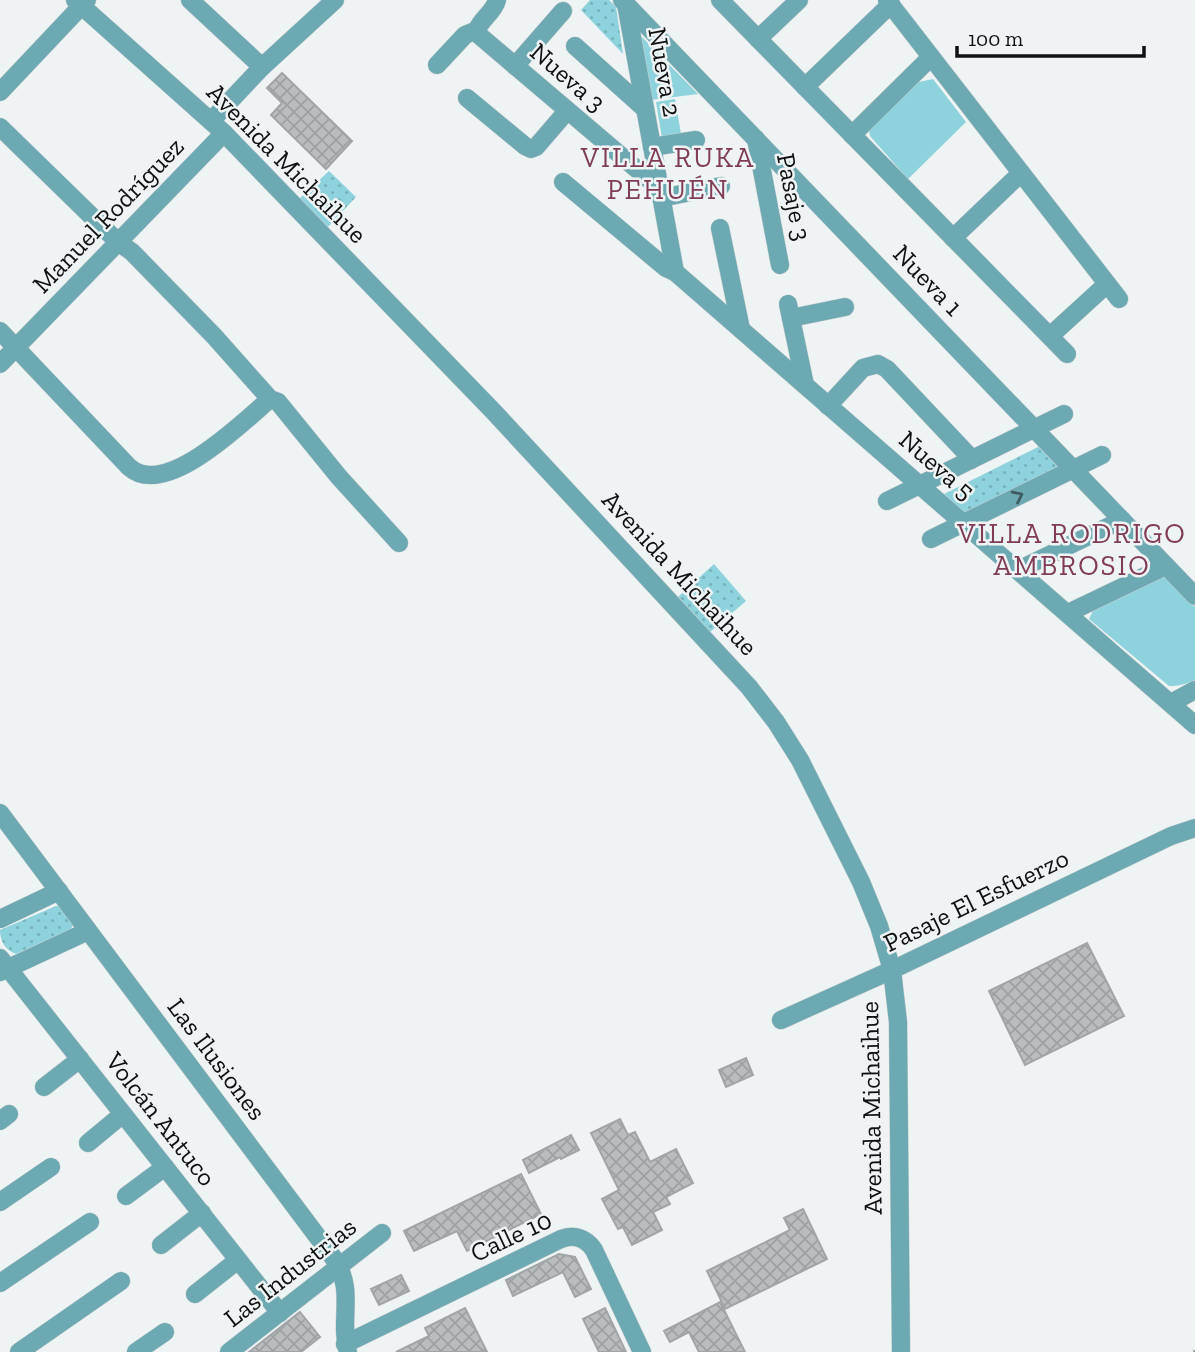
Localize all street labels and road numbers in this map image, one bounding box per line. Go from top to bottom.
street label: Nueva 2 [641,25,689,119]
street label: Nueva 3 [524,36,612,118]
street label: Avenida Michaihue [200,76,374,250]
street label: Manuel Rodríguez [25,130,191,300]
street label: Pasaje 3 [770,150,818,244]
street label: Nueva 1 [886,238,970,322]
street label: Nueva 5 [893,423,981,507]
street label: Avenida Michaihue [595,484,765,662]
street label: Pasaje El Esfuerzo [878,841,1074,959]
street label: Las Ilusiones [161,992,273,1126]
street label: Avenida Michaihue [853,1001,889,1215]
street label: Volcán Antuco [98,1045,223,1192]
street label: Calle 10 [465,1203,557,1269]
street label: Las Industrias [217,1210,363,1334]

